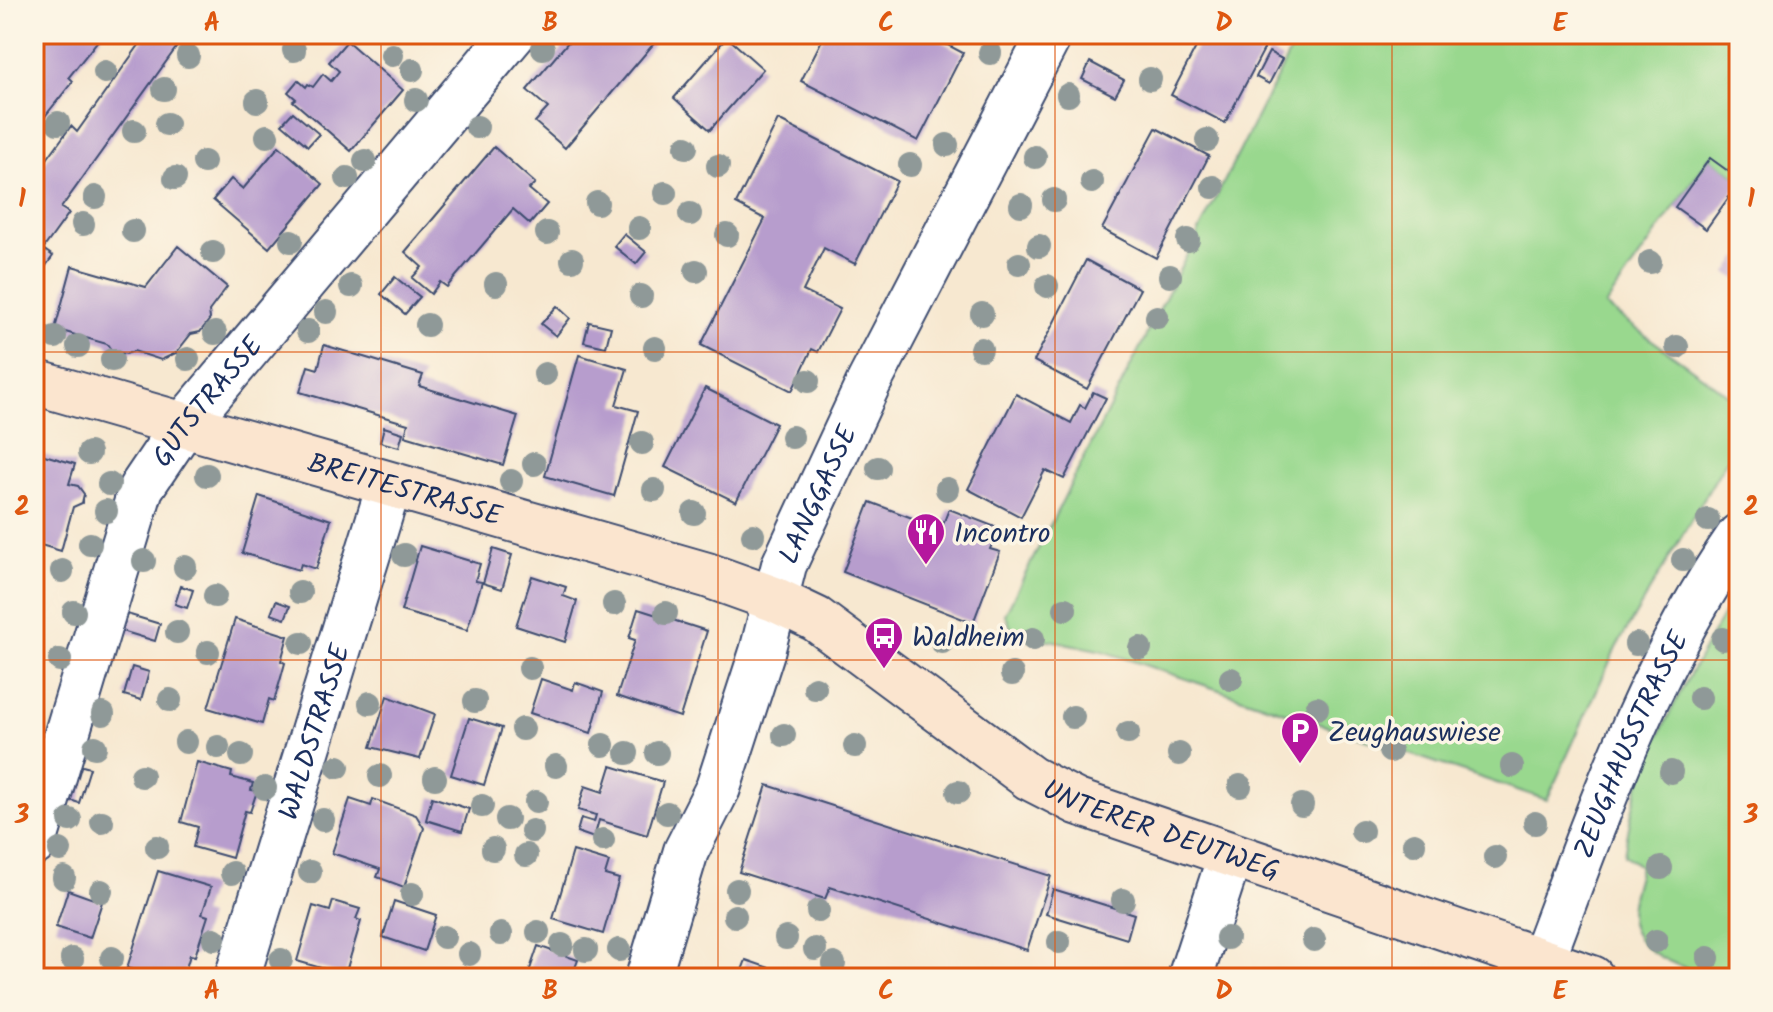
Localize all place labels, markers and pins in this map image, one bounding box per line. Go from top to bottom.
restaurant icon: Incontro [905,511,947,566]
place label: Incontro [954,512,1050,557]
bus stop icon: Waldheim [863,615,905,670]
place label: Waldheim [912,616,1024,661]
parking icon: Zeughauswiese [1279,710,1321,765]
place label: Zeughauswiese [1328,711,1501,756]

